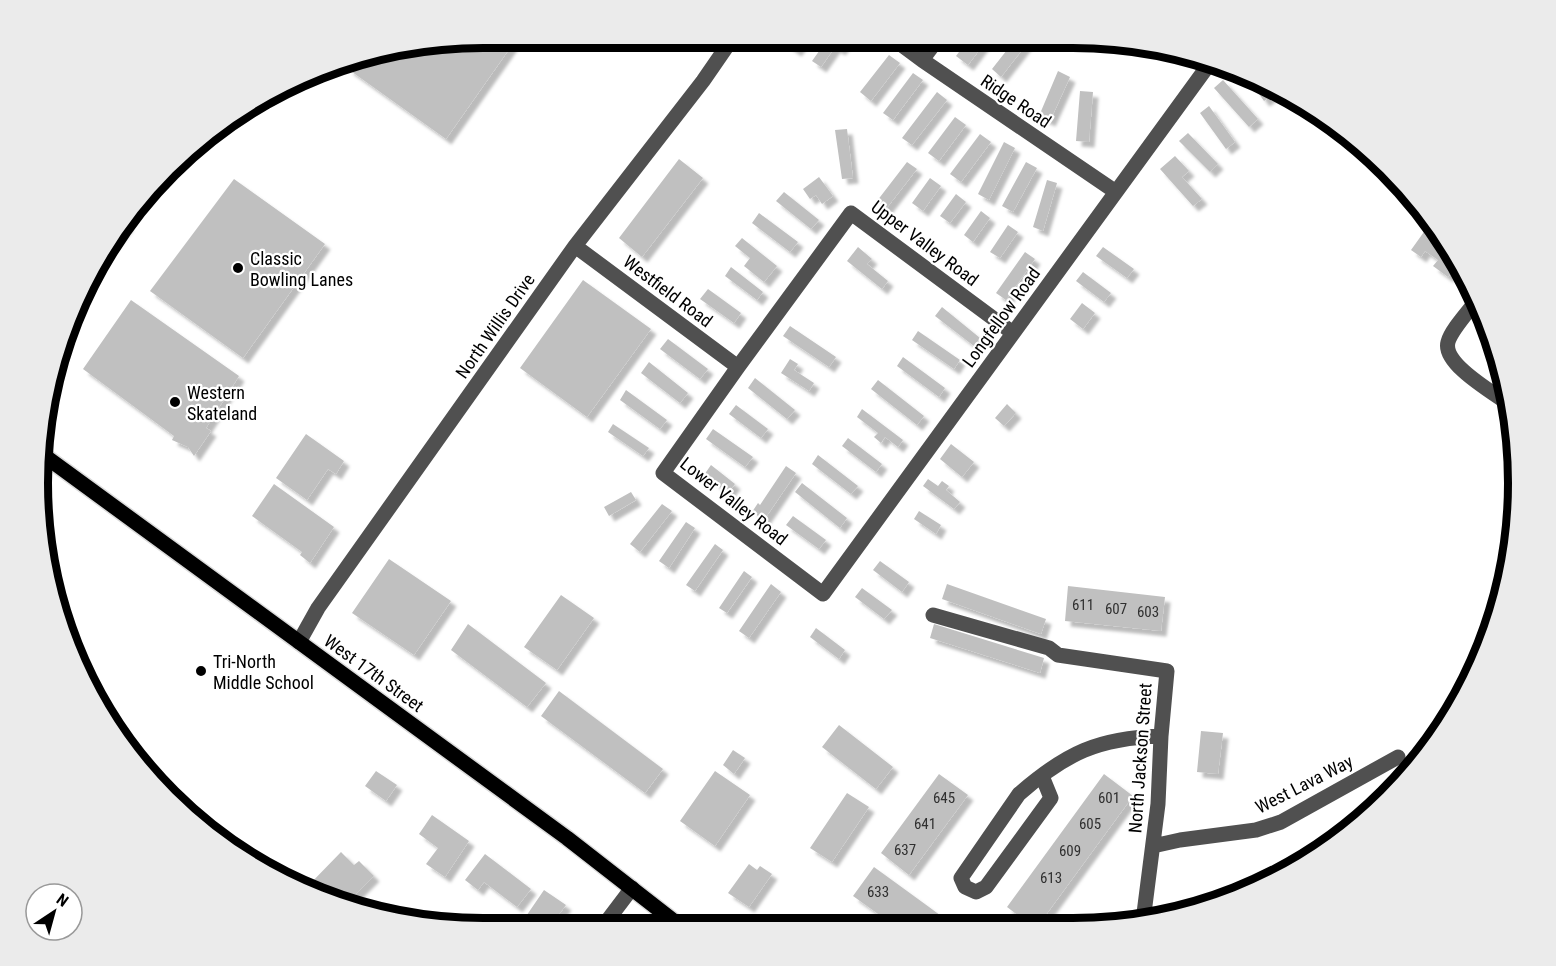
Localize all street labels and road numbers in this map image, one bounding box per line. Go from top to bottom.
street label: Ridge Road [977,70,1055,132]
street label: Upper Valley Road [867,196,983,290]
street label: Westfield Road [619,251,717,331]
street label: Longfellow Road [958,263,1044,371]
street label: North Willis Drive [451,270,539,382]
street label: Lower Valley Road [676,453,792,549]
street label: West 17th Street [320,630,428,716]
street label: North Jackson Street [1124,682,1156,834]
street label: West Lava Way [1252,750,1357,817]

